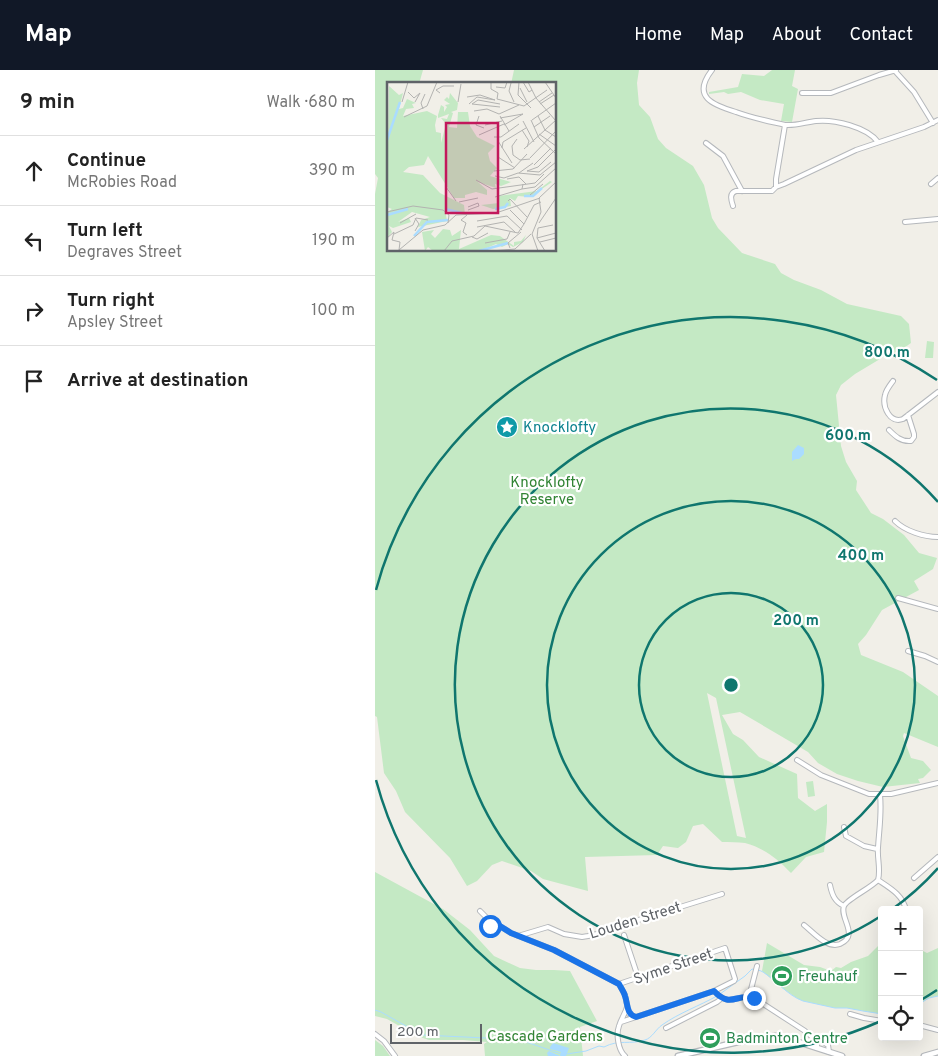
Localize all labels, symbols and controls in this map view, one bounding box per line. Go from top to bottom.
text: Map [25,20,72,50]
text: Home [634,24,682,47]
text: Map [710,24,744,47]
text: About [772,24,821,47]
text: Contact [849,24,913,47]
inset map [387,82,556,251]
text: 9 min [20,89,75,116]
text: Walk · 680 m [267,93,355,113]
text: Continue [67,149,146,173]
icon: ahead [20,157,48,185]
text: 390 m [309,161,355,181]
text: McRobies Road [67,173,177,193]
text: Turn left [67,219,143,243]
icon: left [20,227,48,255]
text: 190 m [312,231,355,251]
text: Degraves Street [67,243,182,263]
text: Turn right [67,289,155,313]
icon: right [20,297,48,325]
text: 100 m [311,301,355,321]
text: Apsley Street [67,313,163,333]
text: 800 m [864,344,910,363]
icon: arrive [20,367,48,395]
text: Arrive at destination [67,369,248,393]
place icon: Knocklofty [495,415,519,439]
place label: Knocklofty [523,419,596,438]
text: 600 m [825,427,871,446]
park label: Knocklofty Reserve [510,474,584,510]
text: 400 m [838,547,884,566]
text: 200 m [773,612,819,631]
centre of rings [722,676,740,694]
street label: Louden Street [587,898,684,944]
map controls [878,906,923,1041]
button: + [878,906,923,951]
route start [479,915,502,938]
street label: Syme Street [631,945,716,990]
button: − [878,951,923,996]
sports icon: Freuhauf [770,964,794,988]
place label: Freuhauf [798,968,857,987]
route end [743,987,766,1010]
button: locate [878,996,923,1041]
scale bar [390,1021,483,1044]
text: 200 m [397,1024,439,1041]
sports icon: Badminton Centre [698,1026,722,1050]
park label: Cascade Gardens [487,1028,603,1047]
place label: Badminton Centre [726,1030,848,1049]

